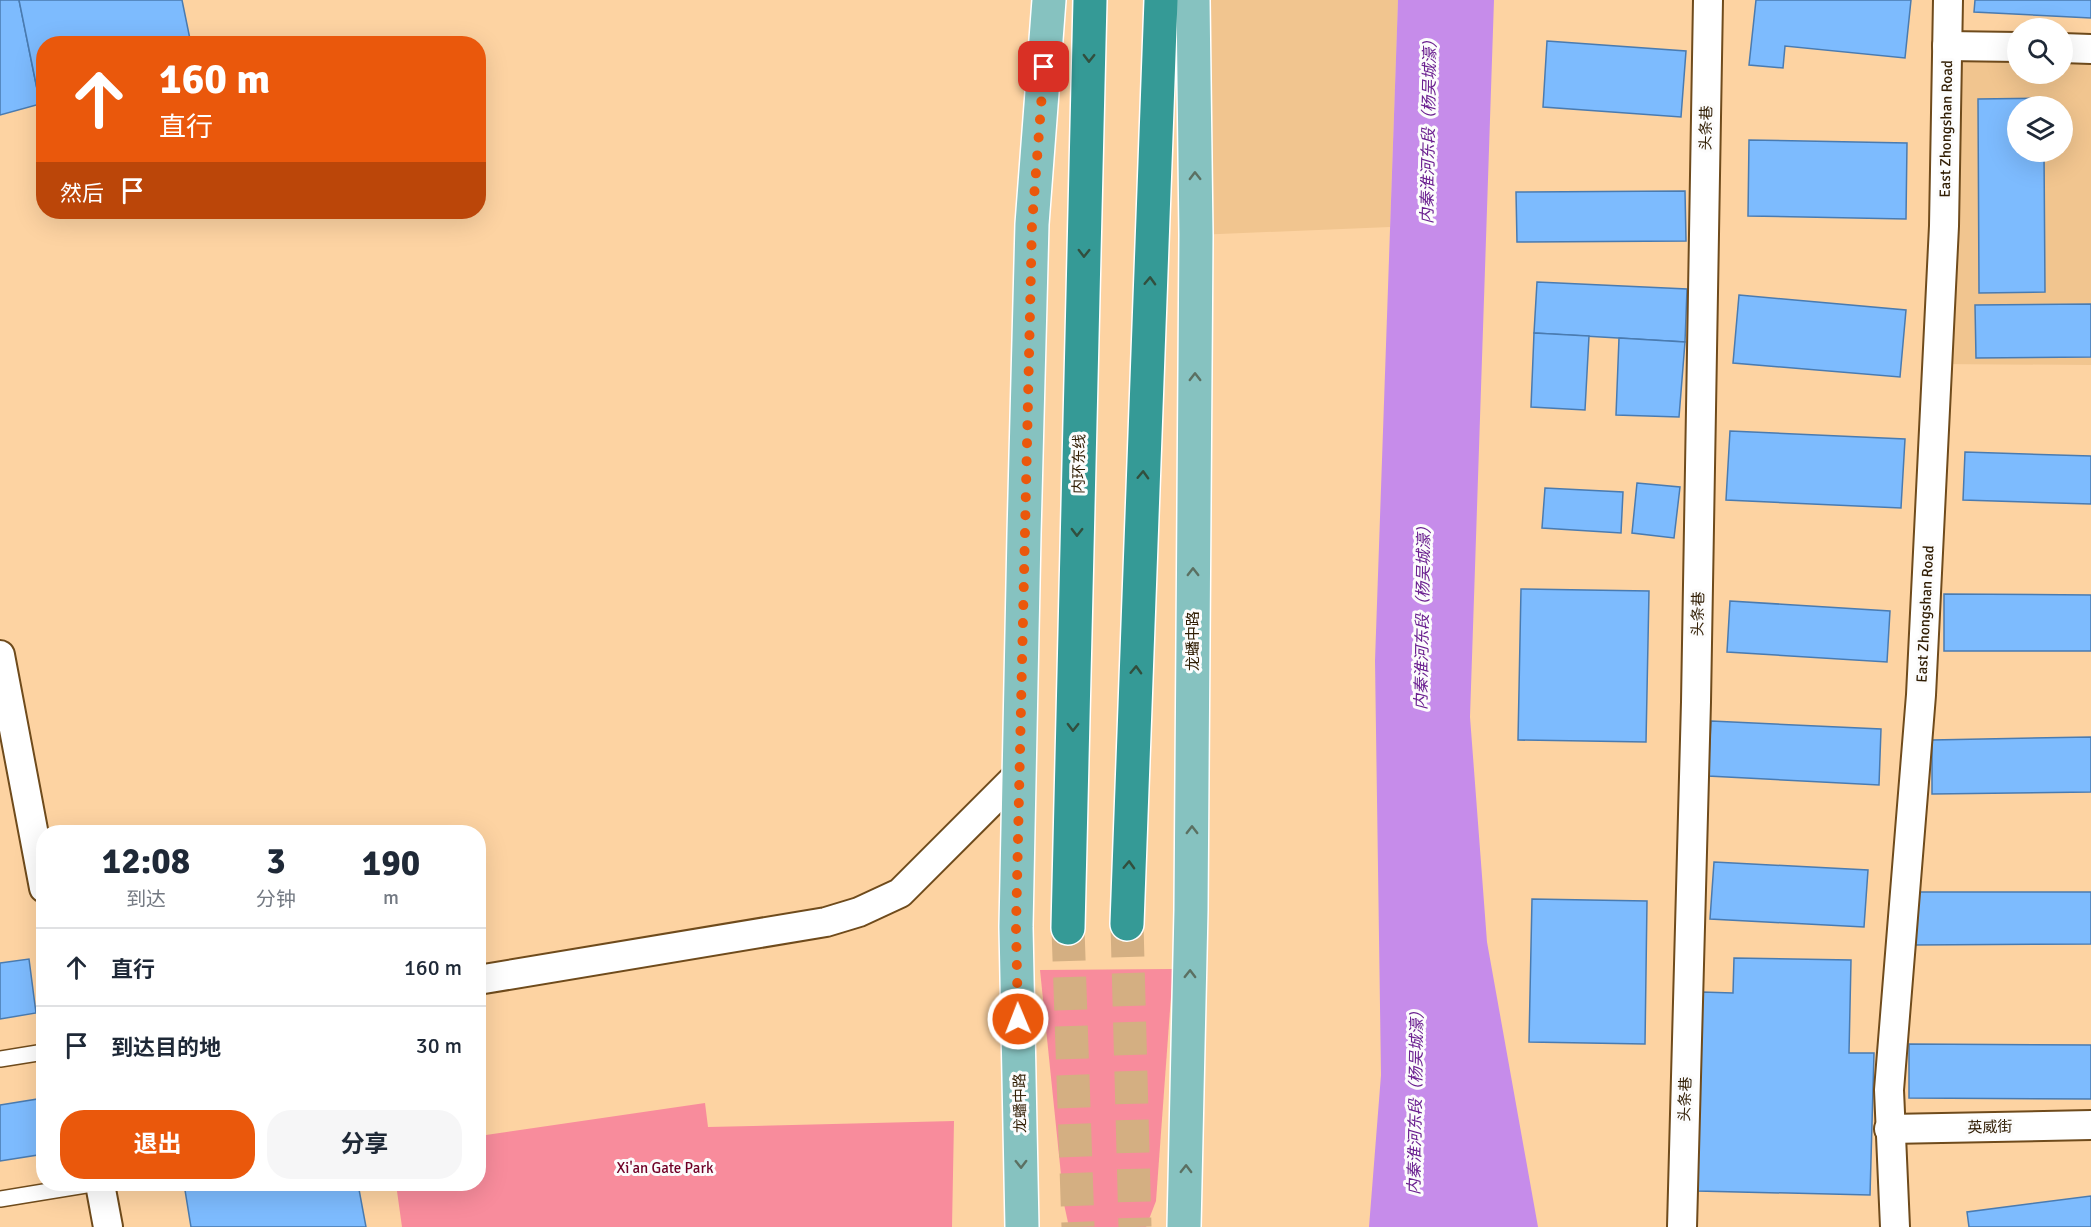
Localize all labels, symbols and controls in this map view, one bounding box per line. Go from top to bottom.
map controls [2007,18,2073,162]
button: search [2007,18,2073,84]
water label: 内秦淮河东段（杨吴城濠） [1417,32,1441,224]
pin [1018,41,1069,92]
icon: arrive [1027,50,1060,83]
text: 160 m [159,54,270,105]
one-way arrow [1082,54,1095,63]
icon: ahead [60,60,138,138]
street label: East Zhongshan Road [1936,60,1956,198]
button: layers [2007,96,2073,162]
street label: 头条巷 [1697,105,1715,151]
text: 直行 [159,111,213,144]
one-way arrow [1189,172,1201,181]
icon: arrive [116,174,149,207]
text: 然后 [60,180,104,207]
one-way arrow [1078,249,1090,258]
one-way arrow [1144,276,1157,285]
one-way arrow [1189,373,1201,382]
street label: 内环东线 [1069,434,1089,494]
one-way arrow [1137,471,1150,480]
water label: 内秦淮河东段（杨吴城濠） [1411,518,1435,710]
one-way arrow [1071,528,1083,537]
street label: East Zhongshan Road [1912,545,1938,683]
one-way arrow [1187,568,1200,577]
street label: 头条巷 [1689,591,1707,637]
street label: 龙蟠中路 [1184,611,1202,671]
one-way arrow [1130,666,1142,675]
one-way arrow [1066,723,1079,732]
one-way arrow [1186,826,1198,835]
text: 12:08 [102,839,190,884]
text: 3 [266,839,286,884]
text: 190 [362,841,420,886]
one-way arrow [1123,861,1135,870]
text: m [383,885,399,910]
text: 到达 [126,887,166,912]
text: 分钟 [256,887,296,912]
icon: ahead [60,951,93,984]
text: 160 m [404,954,462,981]
text: 直行 [111,956,155,983]
one-way arrow [1184,969,1196,978]
position arrow [986,987,1050,1051]
water label: 内秦淮河东段（杨吴城濠） [1404,1003,1428,1195]
icon: arrive [60,1029,93,1062]
text: 30 m [416,1032,462,1059]
text: 到达目的地 [111,1034,221,1061]
street label: 龙蟠中路 [1010,1073,1030,1133]
street label: 头条巷 [1675,1076,1695,1122]
button: 退出 [60,1110,255,1179]
button: 分享 [267,1110,462,1179]
street label: 英威街 [1967,1118,2013,1136]
park label: Xi'an Gate Park [617,1159,714,1177]
one-way arrow [1015,1159,1027,1168]
one-way arrow [1179,1164,1192,1173]

